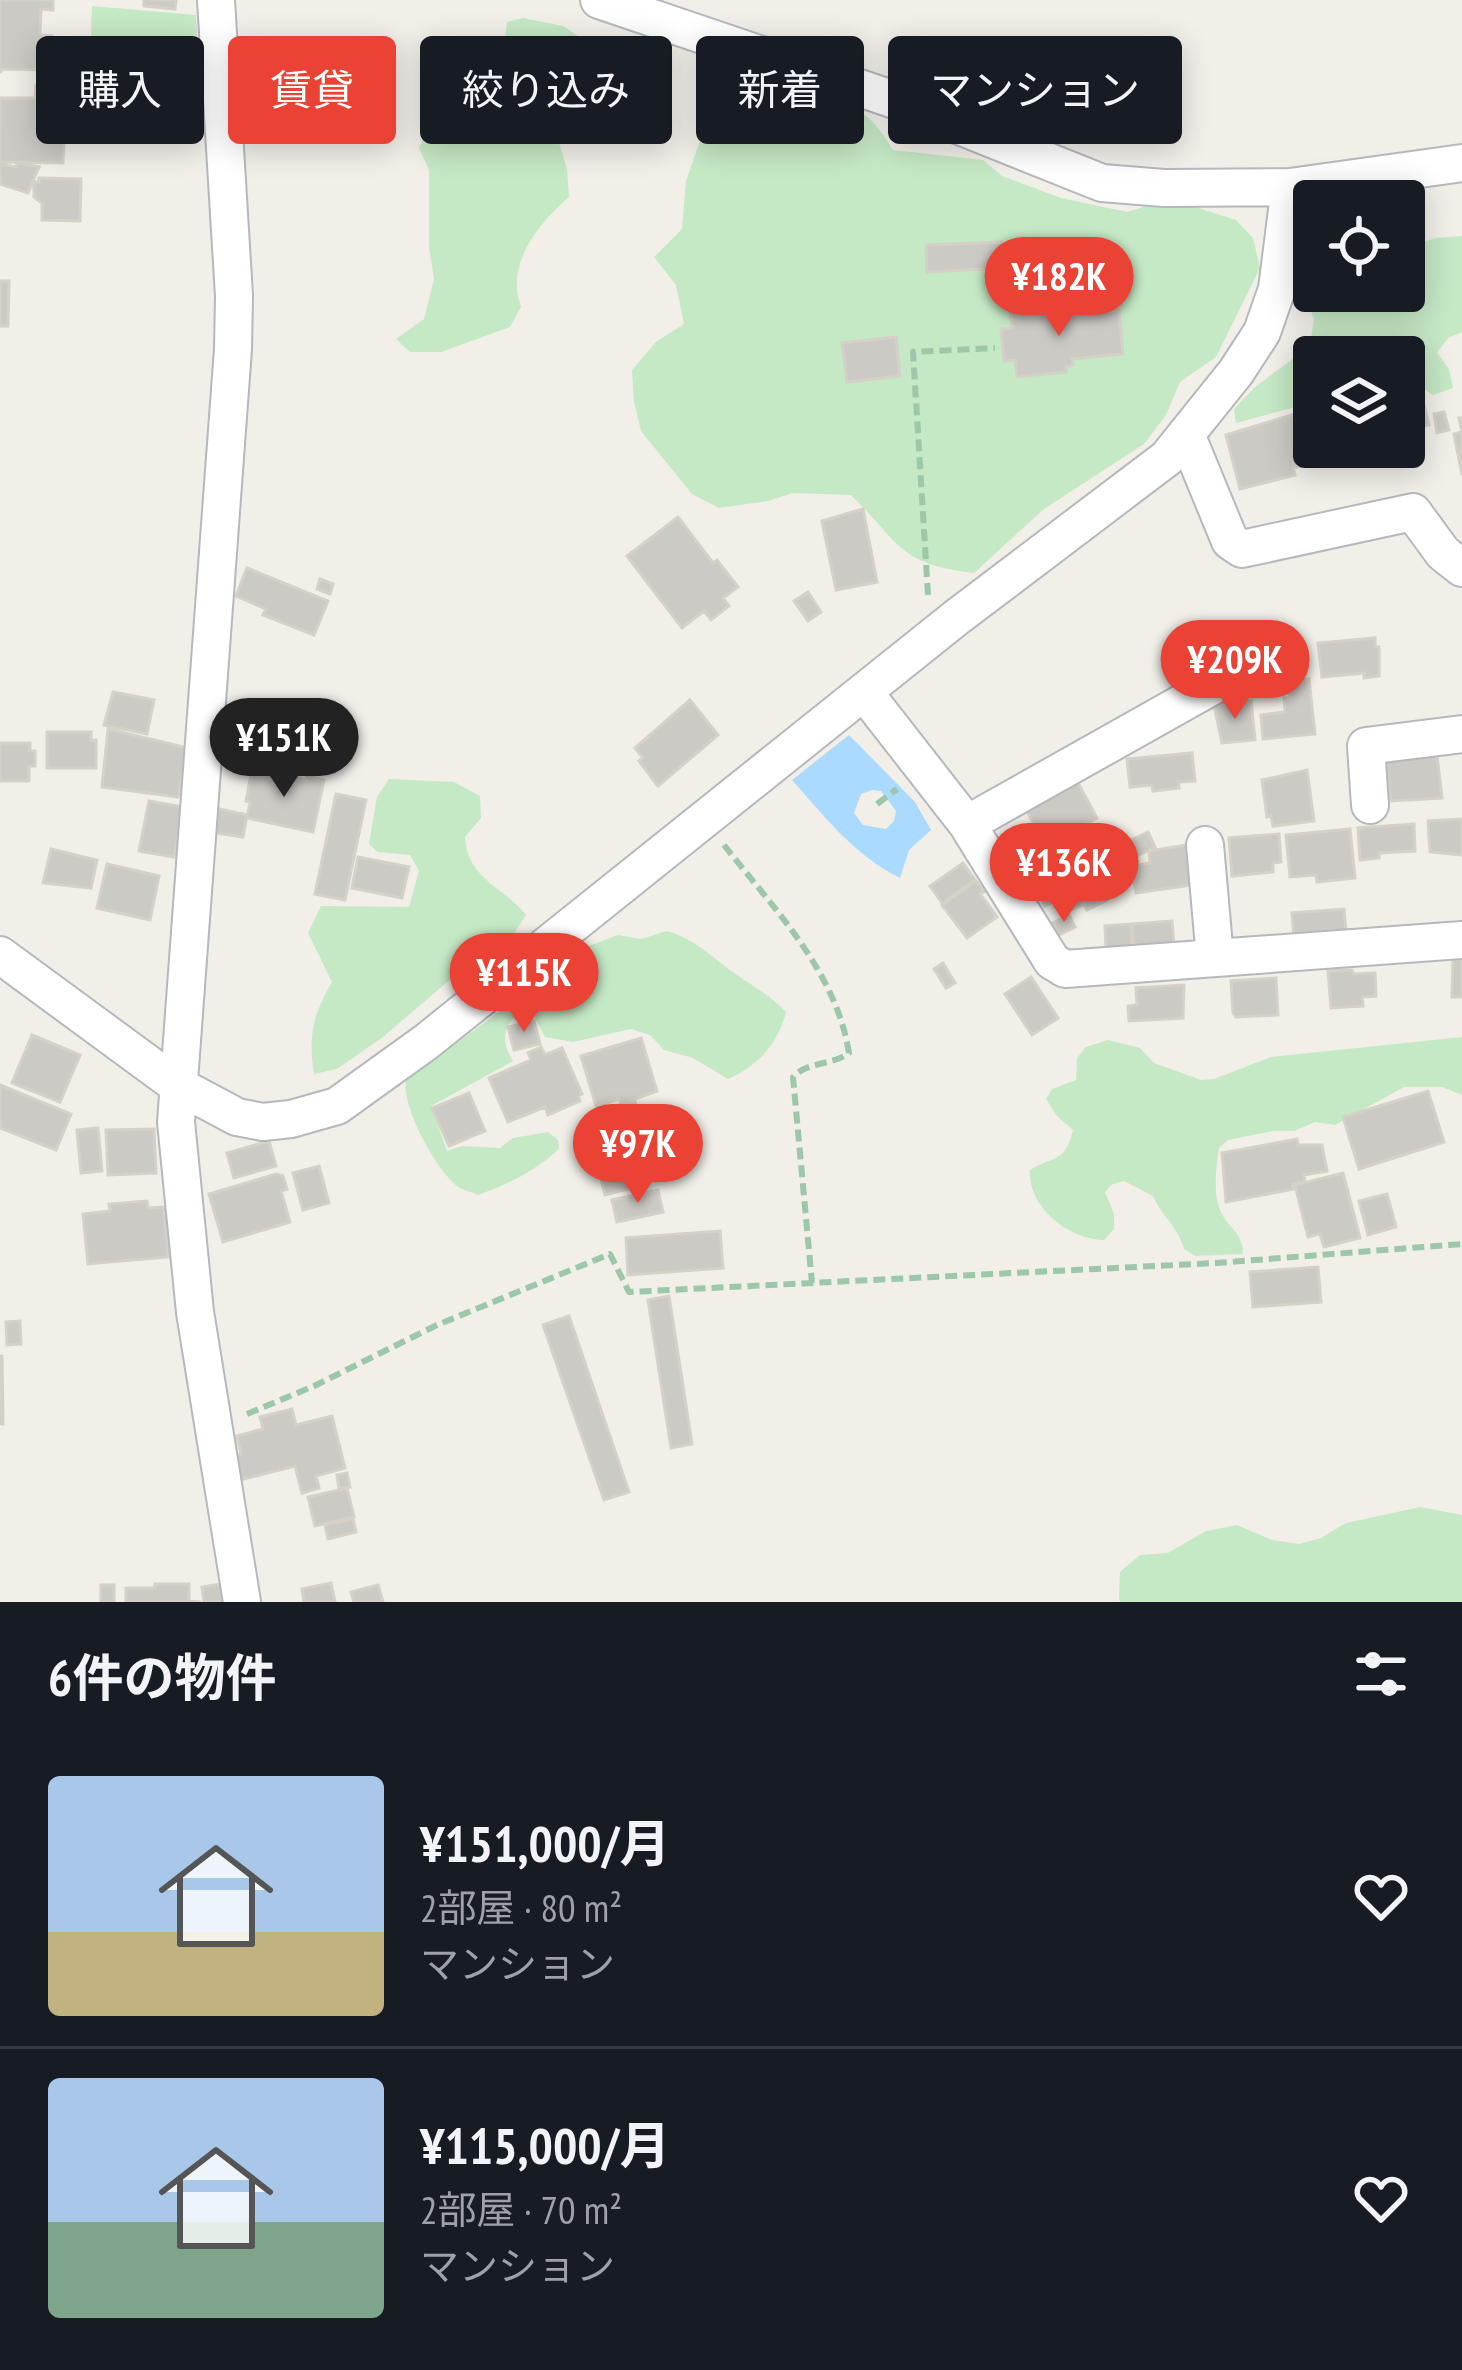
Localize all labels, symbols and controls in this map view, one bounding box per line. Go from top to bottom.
chip: 購入 [36,36,204,144]
chip: 賃貸 [228,36,396,144]
chip: 絞り込み [420,36,672,144]
chip: 新着 [696,36,864,144]
chip: マンション [888,36,1182,144]
map controls [1293,180,1425,468]
button: locate [1293,180,1425,312]
pin: ¥182K [975,237,1143,339]
text: ¥182K [1012,250,1106,301]
button: layers [1293,336,1425,468]
pin: ¥209K [1151,620,1319,722]
text: ¥209K [1188,633,1282,684]
pin: ¥151K [200,698,368,800]
text: ¥151K [237,711,331,762]
pin: ¥136K [980,823,1148,925]
text: ¥136K [1017,836,1111,887]
pin: ¥115K [440,933,608,1035]
text: ¥115K [477,946,571,997]
pin: ¥97K [567,1104,709,1206]
text: ¥97K [600,1117,676,1168]
icon: filters [1348,1641,1414,1707]
text: 6件の物件 [48,1644,276,1710]
text: ¥151,000/月 [420,1810,670,1876]
icon: home [144,1824,288,1968]
icon: heart [1348,1863,1414,1929]
text: 2部屋 · 80 m² [420,1882,622,1933]
text: マンション [420,1938,615,1989]
text: ¥115,000/月 [420,2112,670,2178]
icon: home [144,2126,288,2270]
icon: heart [1348,2165,1414,2231]
text: 2部屋 · 70 m² [420,2184,622,2235]
text: マンション [420,2240,615,2291]

